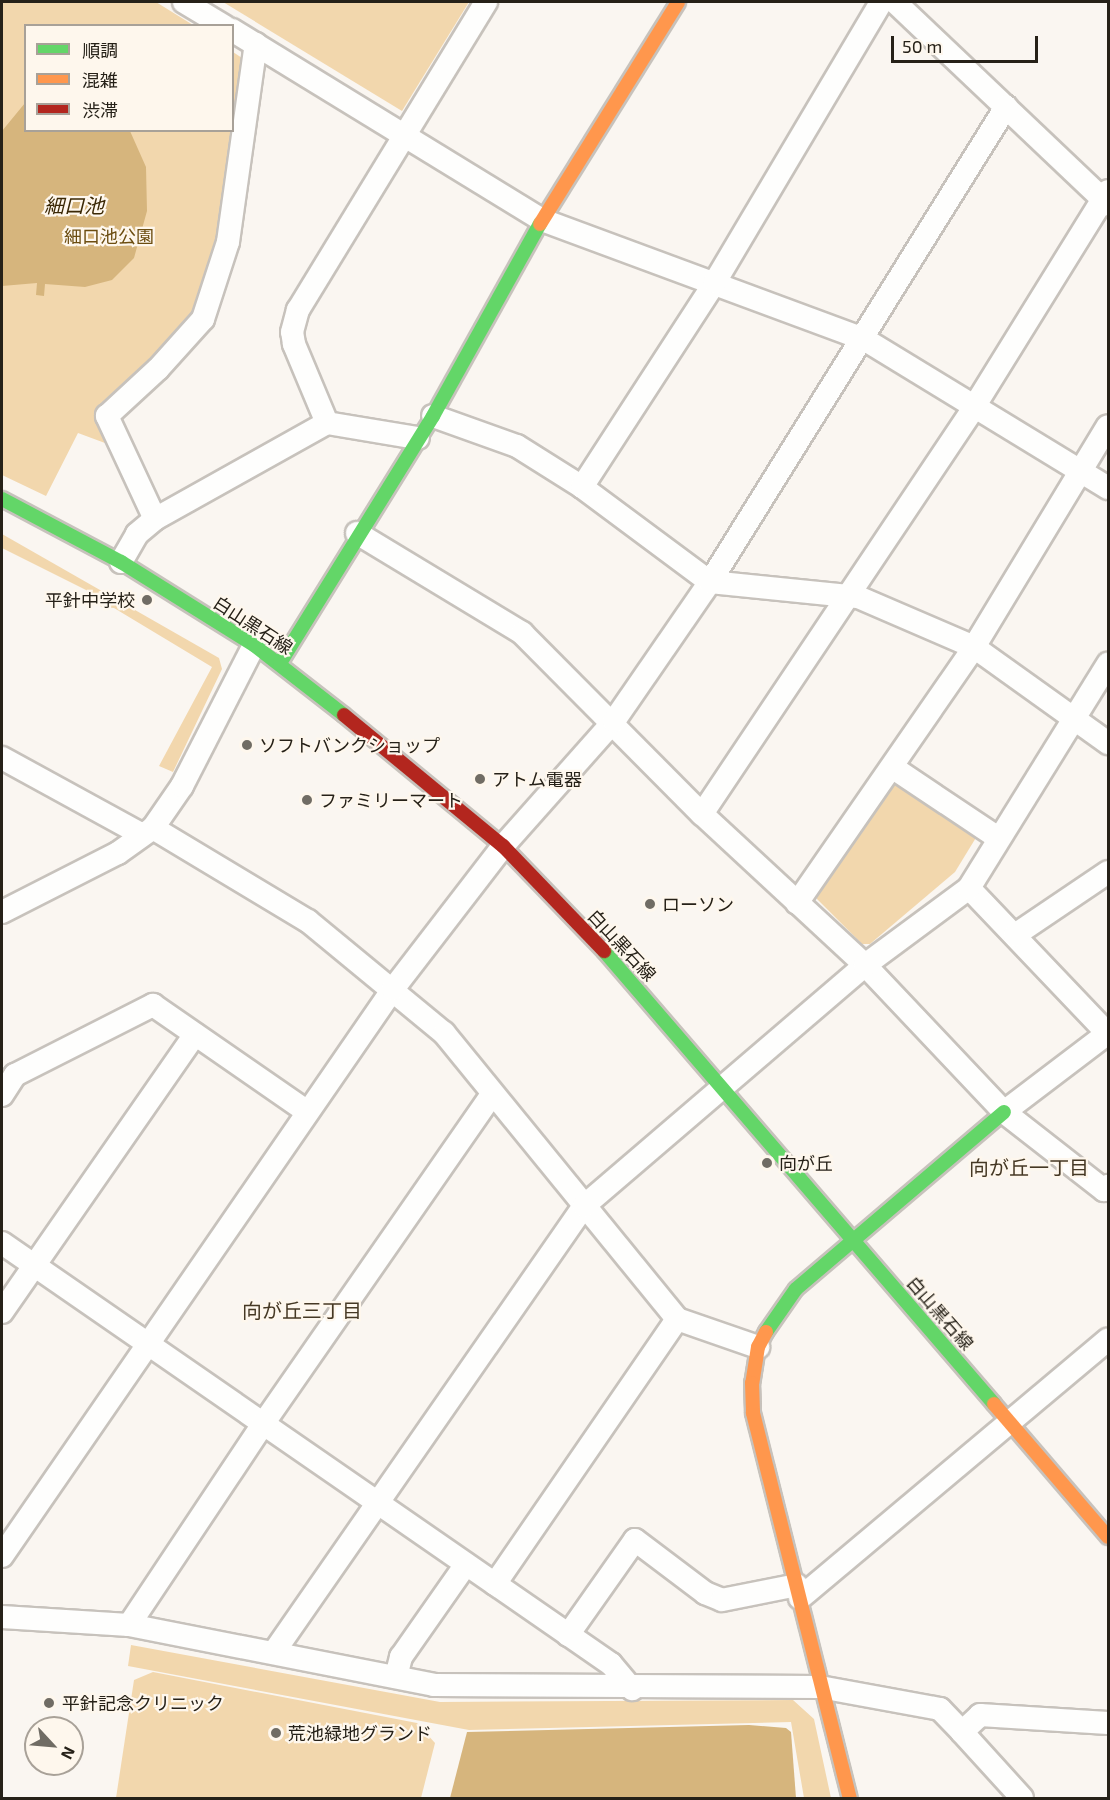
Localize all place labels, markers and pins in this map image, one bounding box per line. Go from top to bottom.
place label: 平針中学校 [45,589,135,611]
marker: 平針中学校 [140,593,154,607]
place label: ソフトバンクショップ [259,734,439,756]
marker: ソフトバンクショップ [240,738,254,752]
place label: アトム電器 [492,768,582,790]
marker: アトム電器 [473,772,487,786]
place label: ファミリーマート [319,789,463,811]
marker: ファミリーマート [300,793,314,807]
place label: ローソン [662,893,734,915]
marker: ローソン [643,897,657,911]
place label: 向が丘 [779,1152,833,1174]
marker: 向が丘 [760,1156,774,1170]
place label: 平針記念クリニック [62,1692,224,1714]
marker: 平針記念クリニック [40,1694,58,1712]
place label: 荒池緑地グランド [288,1722,432,1744]
marker: 荒池緑地グランド [269,1726,283,1740]

